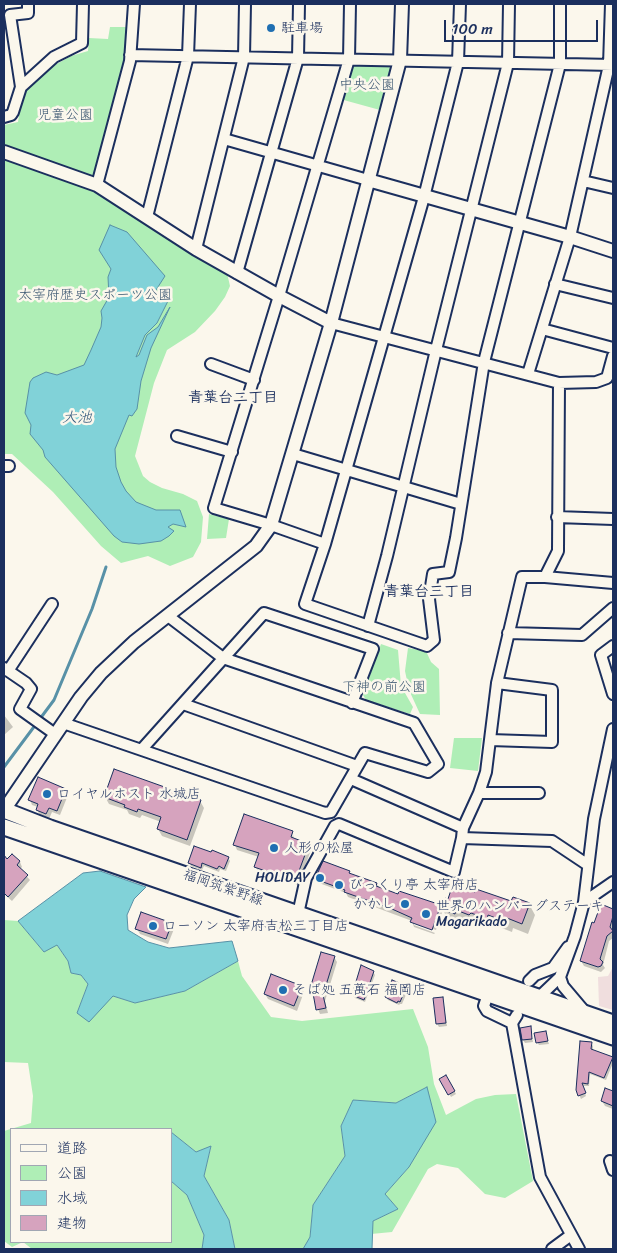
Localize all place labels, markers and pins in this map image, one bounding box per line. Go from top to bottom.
place label: 駐車場 [281,20,323,36]
marker: 駐車場 [265,22,277,34]
place label: ロイヤルホスト 水城店 [57,786,201,802]
marker: ロイヤルホスト 水城店 [41,788,53,800]
place label: 人形の松屋 [284,840,354,856]
marker: 人形の松屋 [268,842,280,854]
place label: HOLIDAY [255,870,310,886]
marker: HOLIDAY [314,872,326,884]
place label: びっくり亭 太宰府店 [349,877,479,893]
marker: びっくり亭 太宰府店 [333,879,345,891]
place label: かかし [353,896,395,912]
marker: かかし [399,898,411,910]
place label: 世界のハンバーグステーキ Magarikado [436,898,604,930]
marker: 世界のハンバーグステーキ Magarikado [420,908,432,920]
place label: ローソン 太宰府吉松三丁目店 [163,918,349,934]
marker: ローソン 太宰府吉松三丁目店 [147,920,159,932]
place label: そば処 五萬石 福岡店 [293,982,426,998]
marker: そば処 五萬石 福岡店 [277,984,289,996]

